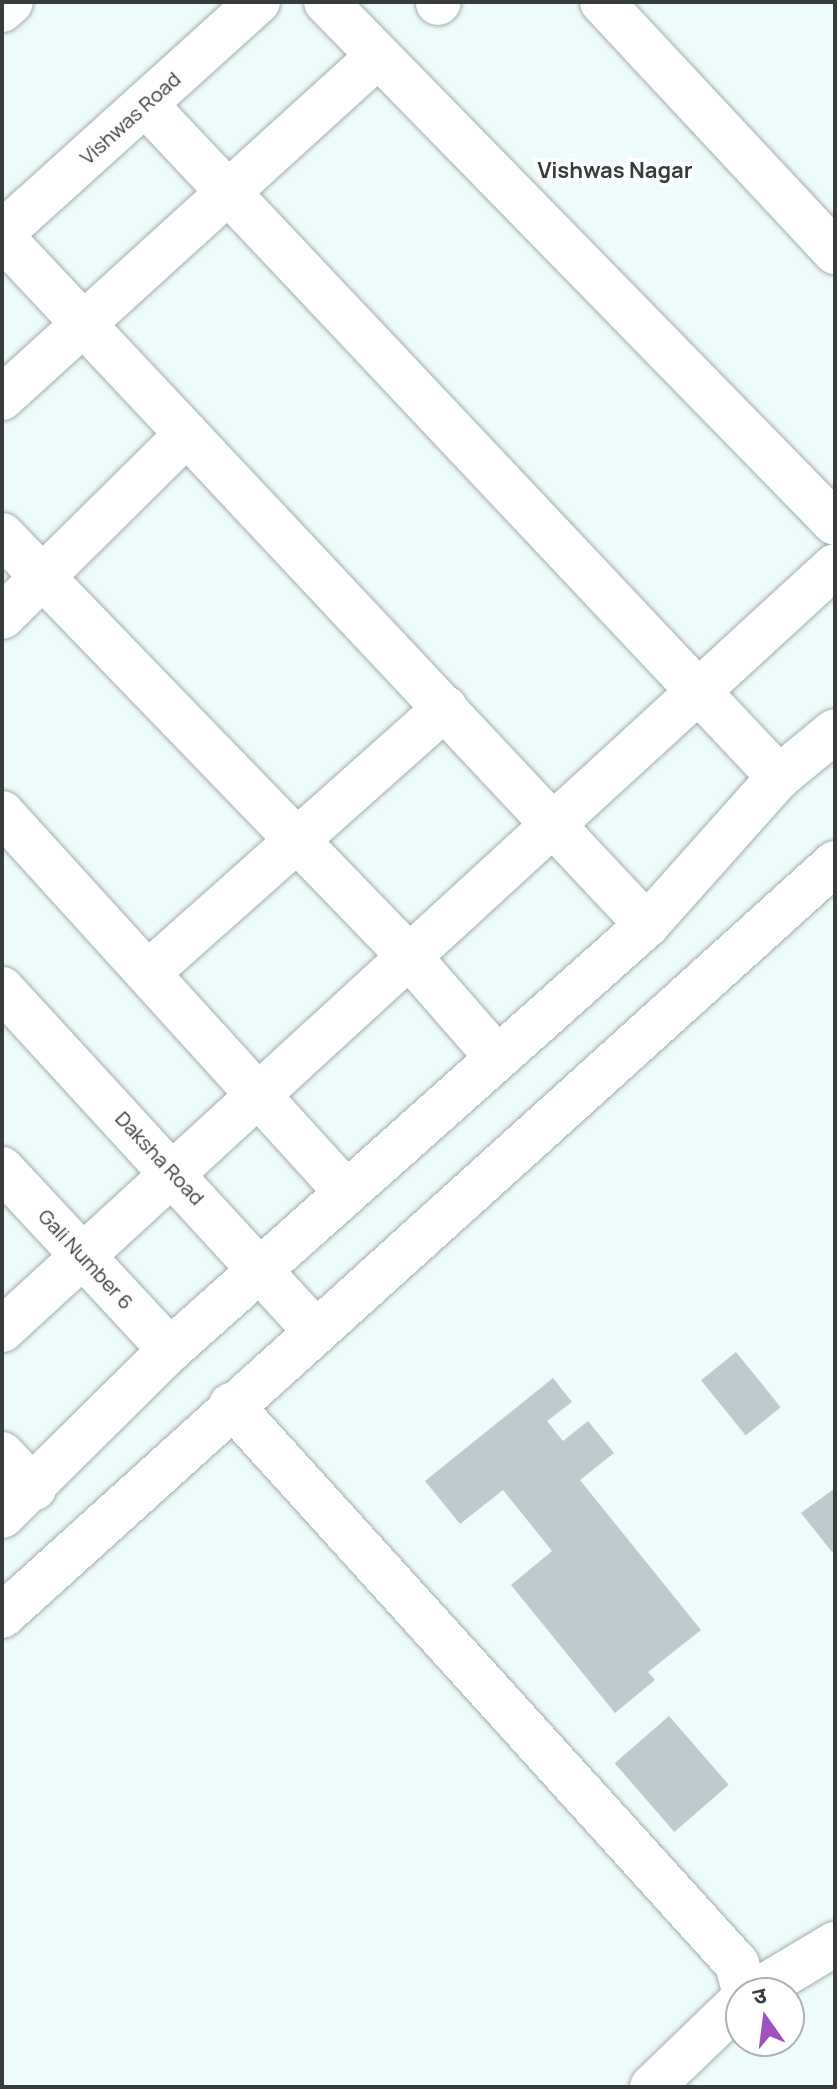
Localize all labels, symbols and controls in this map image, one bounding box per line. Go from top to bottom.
street label: Vishwas Road [75,67,185,169]
district label: Vishwas Nagar [538,158,692,184]
street label: Daksha Road [111,1106,209,1210]
street label: Gali Number 6 [33,1204,139,1314]
north arrow [725,1977,805,2057]
text: उ [750,1980,770,2012]

